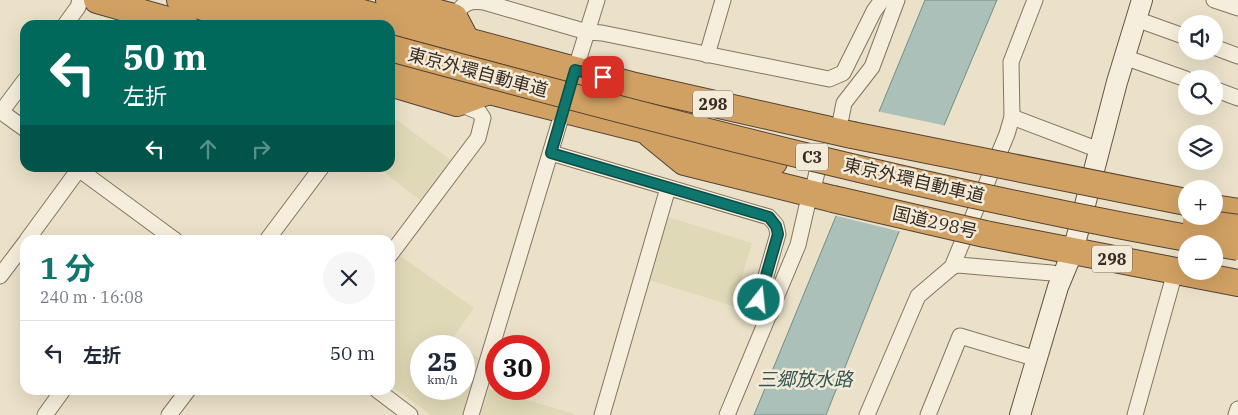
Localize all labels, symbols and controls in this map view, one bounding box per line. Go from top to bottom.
map controls [1178,15,1223,280]
button: sound [1178,15,1223,60]
text: 50 m [123,34,207,80]
icon: left [40,40,105,105]
street label: 東京外環自動車道 [405,42,551,102]
pin [582,56,624,98]
icon: arrive [589,63,617,91]
button: search [1178,70,1223,115]
text: 左折 [123,81,167,110]
road number: 298 [693,90,733,118]
button: layers [1178,125,1223,170]
icon: left [141,135,169,163]
icon: ahead [194,135,222,163]
icon: right [247,135,275,163]
road number: C3 [796,144,828,170]
street label: 東京外環自動車道 [841,153,987,207]
button: + [1178,180,1223,225]
street label: 国道298号 [890,201,980,243]
button: − [1178,235,1223,280]
road number: 298 [1092,245,1132,272]
text: 1 分 [40,248,95,287]
button: close [323,252,375,304]
position arrow [732,273,784,325]
text: 240 m · 16:08 [40,287,143,307]
speed limit sign: 30 [485,335,550,400]
icon: left [40,339,68,367]
text: 50 m [330,341,375,365]
text: 左折 [83,343,121,367]
text: 25 [427,345,458,378]
water label: 三郷放水路 [757,367,854,391]
text: km/h [427,372,458,387]

